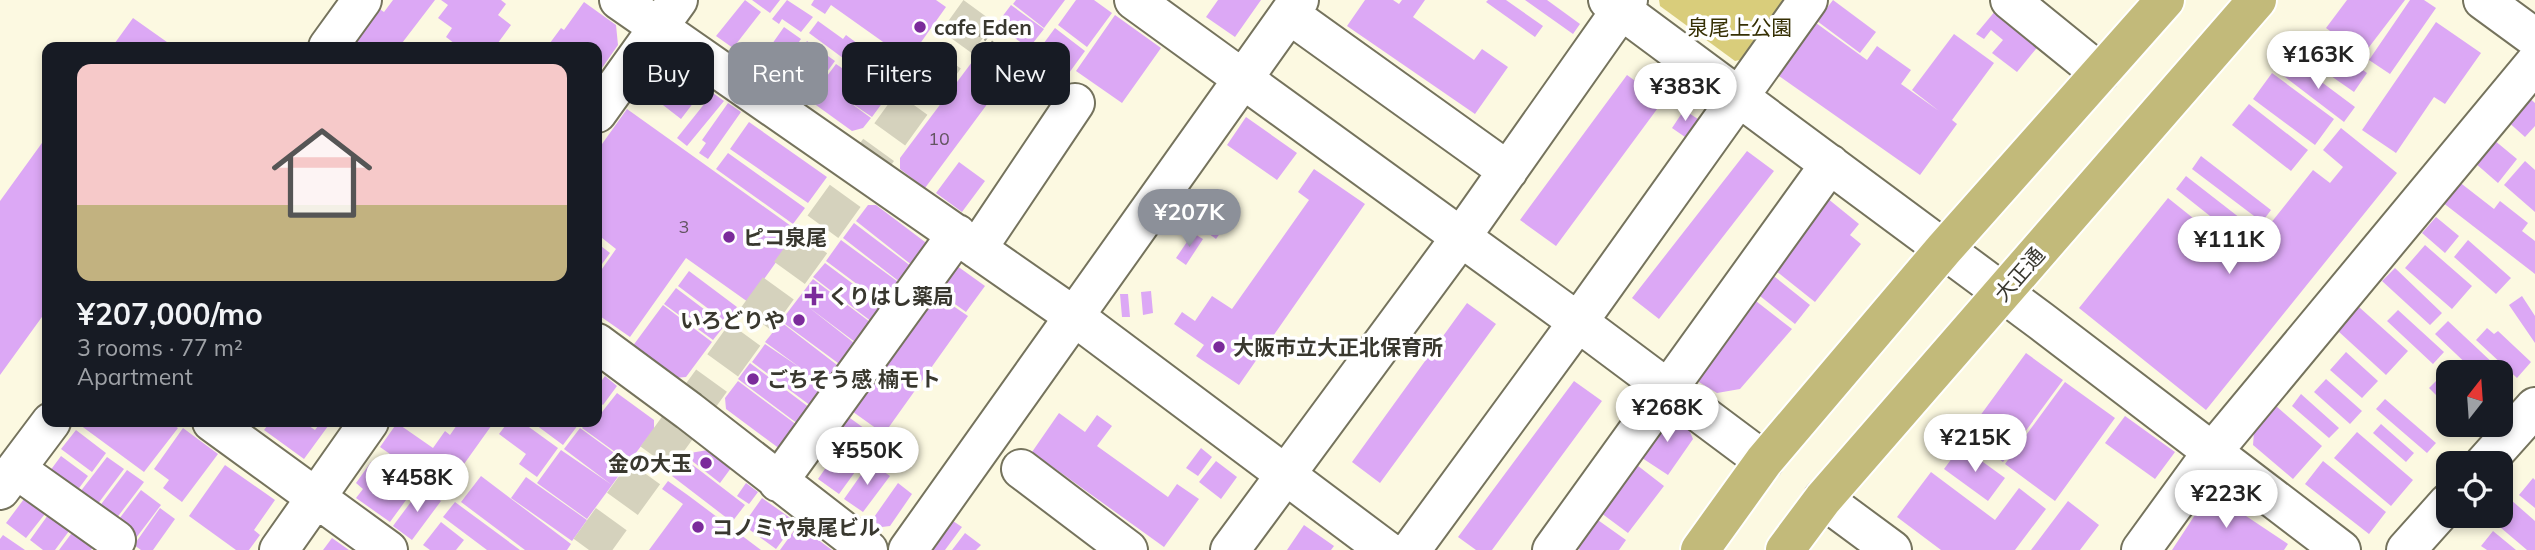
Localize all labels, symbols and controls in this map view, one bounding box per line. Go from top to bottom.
place label: cafe Eden [934,14,1032,40]
park label: 泉尾上公園 [1688,14,1793,40]
marker: cafe Eden [912,19,928,35]
pin: ¥163K [2269,32,2367,91]
text: ¥163K [2283,39,2353,68]
chip: Buy [623,42,714,105]
chip: Rent [728,42,828,105]
chip: Filters [842,42,957,105]
chip: New [971,42,1070,105]
pin: ¥383K [1636,64,1734,123]
text: ¥383K [1650,71,1720,100]
icon: home [259,110,385,236]
house number: 10 [928,127,950,150]
pin: ¥207K [1140,190,1238,249]
text: ¥207K [1154,197,1224,226]
house number: 3 [679,215,689,238]
pin: ¥111K [2180,216,2278,276]
place label: ピコ泉尾 [743,224,827,250]
text: ¥111K [2194,224,2264,253]
marker: ピコ泉尾 [721,229,737,245]
street label: 大正通 [1989,242,2049,306]
place label: くりはし薬局 [828,283,954,309]
marker: くりはし薬局 [806,288,822,304]
text: ¥207,000/mo [77,295,263,333]
place label: いろどりや [680,307,785,333]
marker: いろどりや [791,312,807,328]
text: 3 rooms · 77 m² [77,333,243,362]
place label: 大阪市立大正北保育所 [1233,334,1443,360]
marker: 大阪市立大正北保育所 [1211,339,1227,355]
north arrow [2436,360,2513,438]
map controls [2436,360,2513,528]
text: Apartment [77,362,193,391]
place label: ごちそう感 楠モト [767,366,941,392]
marker: ごちそう感 楠モト [745,371,761,387]
pin: ¥268K [1618,384,1716,444]
text: ¥268K [1632,392,1702,421]
pin: ¥215K [1926,414,2024,474]
text: ¥215K [1940,422,2010,451]
pin: ¥550K [818,428,916,487]
text: ¥550K [832,435,902,464]
place label: 金の大玉 [608,450,692,476]
button: locate [2436,451,2513,528]
pin: ¥458K [368,454,466,514]
marker: 金の大玉 [698,455,714,471]
text: ¥458K [382,462,452,491]
pin: ¥223K [2177,470,2275,530]
text: ¥223K [2191,478,2261,507]
place label: コノミヤ泉尾ビル [712,514,880,540]
marker: コノミヤ泉尾ビル [690,519,706,535]

